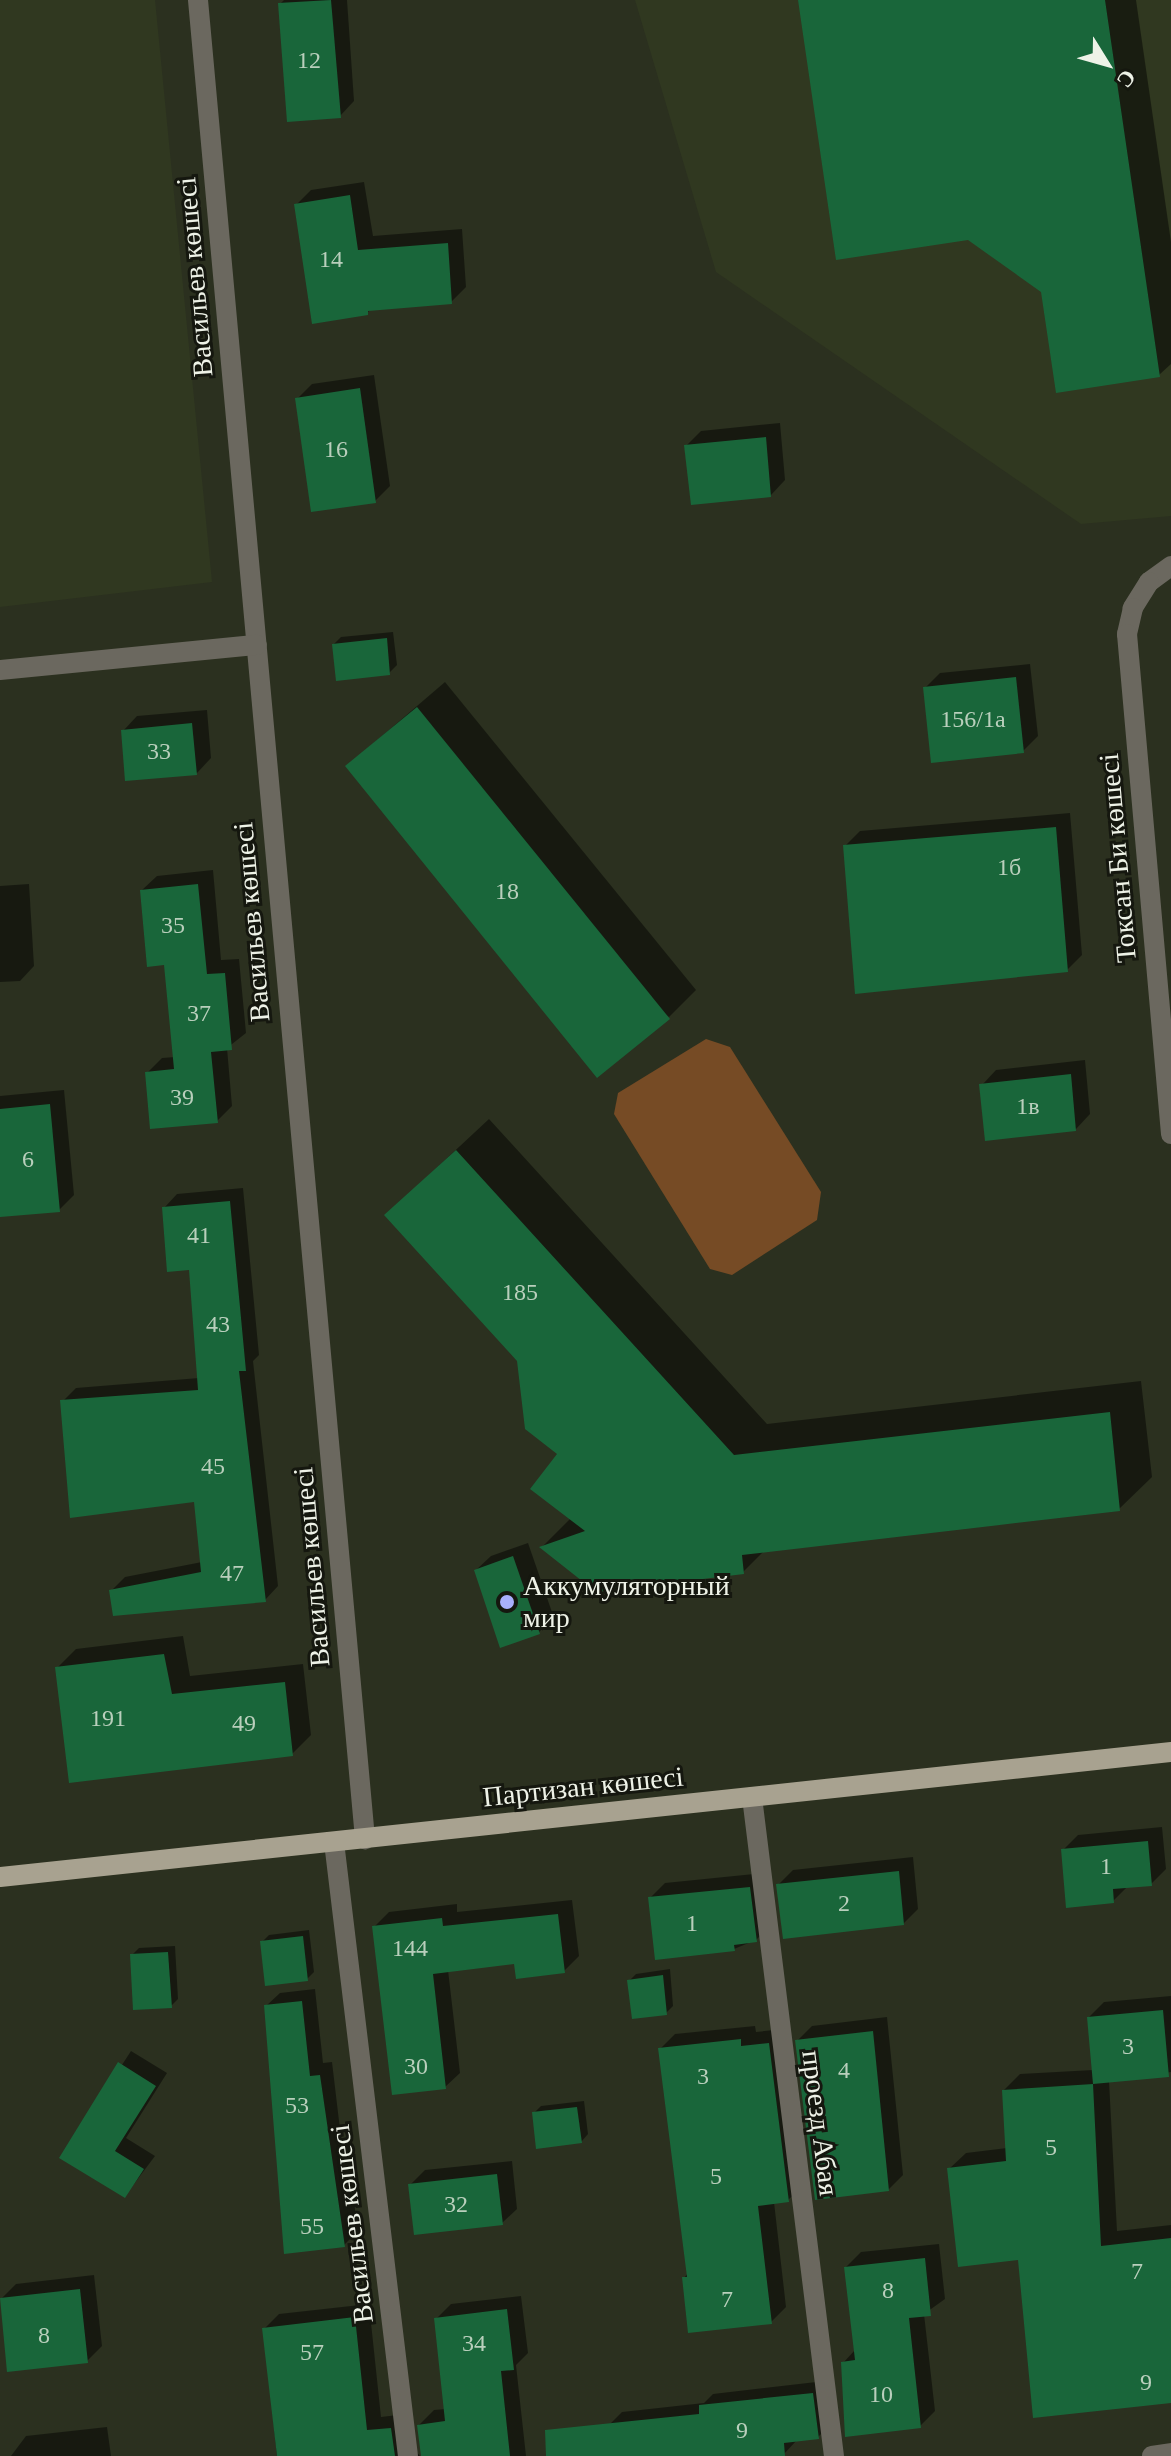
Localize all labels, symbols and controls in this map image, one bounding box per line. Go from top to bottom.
north arrow [1067,24,1147,104]
house number: 12 [297,47,321,75]
text: С [1112,65,1141,93]
street label: Васильев көшесі [170,176,220,378]
house number: 14 [319,246,343,274]
house number: 16 [324,436,348,464]
house number: 156/1а [940,706,1006,734]
house number: 33 [147,738,171,766]
street label: Токсан Би көшесі [1092,752,1144,964]
street label: Васильев көшесі [227,821,277,1023]
house number: 1б [997,854,1021,882]
house number: 18 [495,878,519,906]
house number: 35 [161,912,185,940]
house number: 37 [187,1000,211,1028]
house number: 39 [170,1084,194,1112]
house number: 1в [1016,1093,1040,1121]
house number: 6 [22,1146,34,1174]
house number: 41 [187,1222,211,1250]
house number: 185 [502,1279,538,1307]
house number: 43 [206,1311,230,1339]
house number: 45 [201,1453,225,1481]
street label: Васильев көшесі [287,1466,337,1668]
house number: 47 [220,1560,244,1588]
place label: Аккумуляторный мир [523,1569,730,1635]
marker: Аккумуляторный мир [498,1593,516,1611]
house number: 191 [90,1705,126,1733]
house number: 49 [232,1710,256,1738]
street label: Партизан көшесі [481,1760,685,1814]
house number: 1 [1100,1853,1112,1881]
house number: 2 [838,1890,850,1918]
house number: 1 [686,1910,698,1938]
house number: 144 [392,1935,428,1963]
house number: 3 [1122,2033,1134,2061]
street label: проезд Абая [794,2048,846,2198]
house number: 30 [404,2053,428,2081]
house number: 4 [838,2057,850,2085]
house number: 3 [697,2063,709,2091]
house number: 53 [285,2092,309,2120]
street label: Васильев көшесі [323,2122,381,2326]
house number: 5 [1045,2134,1057,2162]
house number: 5 [710,2163,722,2191]
house number: 32 [444,2191,468,2219]
house number: 55 [300,2213,324,2241]
house number: 7 [1131,2258,1143,2286]
house number: 8 [882,2277,894,2305]
house number: 7 [721,2286,733,2314]
house number: 8 [38,2322,50,2350]
house number: 34 [462,2330,486,2358]
house number: 57 [300,2339,324,2367]
house number: 9 [1140,2369,1152,2397]
house number: 10 [869,2381,893,2409]
house number: 9 [736,2417,748,2445]

